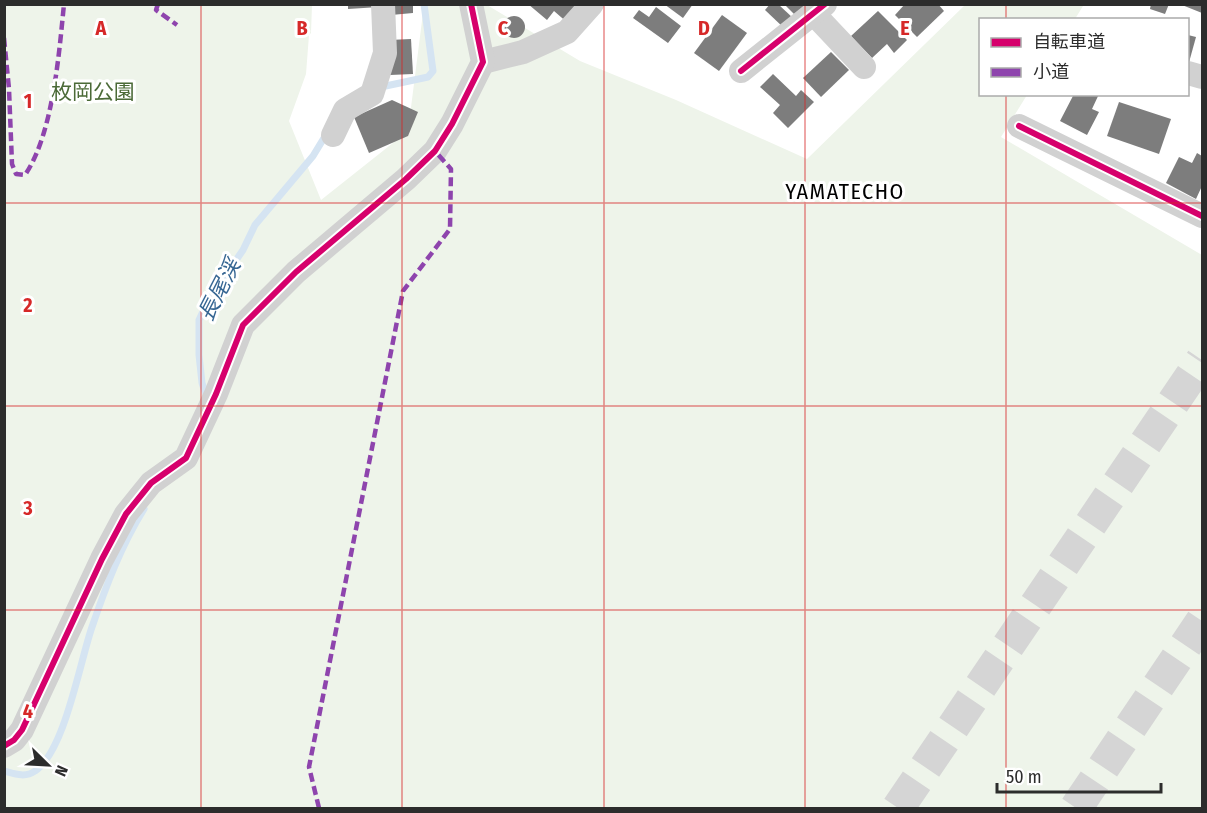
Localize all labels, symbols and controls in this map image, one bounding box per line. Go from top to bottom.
text: A [95,16,108,40]
text: B [296,16,308,40]
text: C [498,16,509,40]
text: D [698,16,710,40]
text: E [900,16,910,40]
legend [979,18,1189,96]
text: 自転車道 [1033,31,1105,53]
text: 小道 [1033,61,1069,83]
park label: 枚岡公園 [51,79,135,105]
text: 1 [24,89,32,113]
district label: YAMATECHO [785,178,905,205]
water label: 長尾渓 [192,252,247,326]
text: 2 [22,293,33,317]
text: 3 [22,496,33,520]
text: 4 [23,699,33,723]
north arrow [18,735,78,795]
scale bar [997,756,1160,794]
text: N [51,763,72,779]
text: 50 m [1006,766,1042,788]

